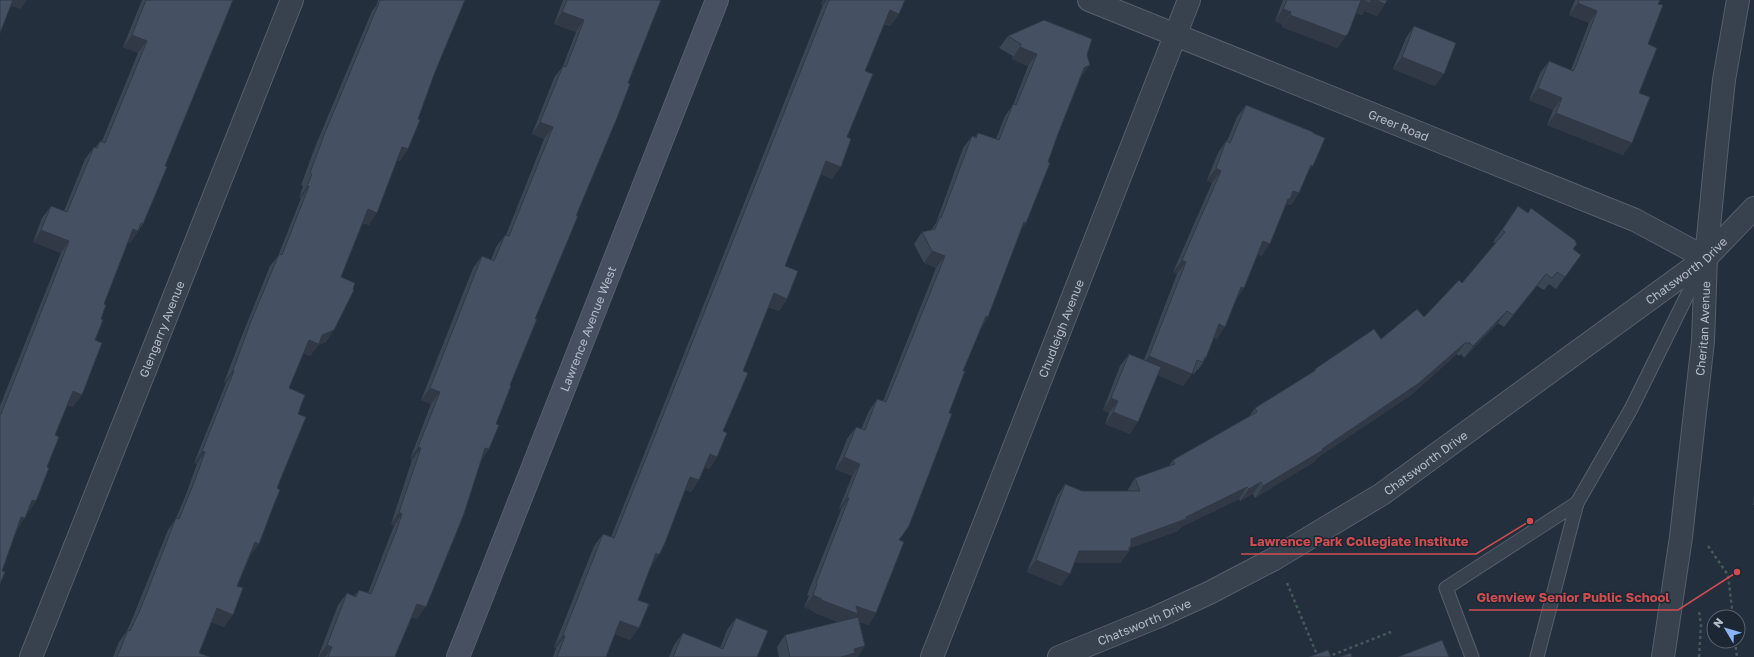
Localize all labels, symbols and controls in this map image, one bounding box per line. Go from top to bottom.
street label: Greer Road [1366,106,1431,144]
street label: Chatsworth Drive [1642,234,1730,307]
street label: Lawrence Avenue West [556,264,619,393]
street label: Chudleigh Avenue [1035,277,1087,380]
street label: Glengarry Avenue [135,278,187,379]
street label: Cheritan Avenue [1692,281,1713,377]
street label: Chatsworth Drive [1380,427,1470,498]
callout: Lawrence Park Collegiate Institute [1241,529,1476,554]
text: Lawrence Park Collegiate Institute [1249,533,1469,549]
callout: Glenview Senior Public School [1469,585,1678,610]
text: Glenview Senior Public School [1476,589,1670,605]
street label: Chatsworth Drive [1095,595,1193,648]
north arrow [1706,609,1746,649]
text: N [1710,615,1725,630]

